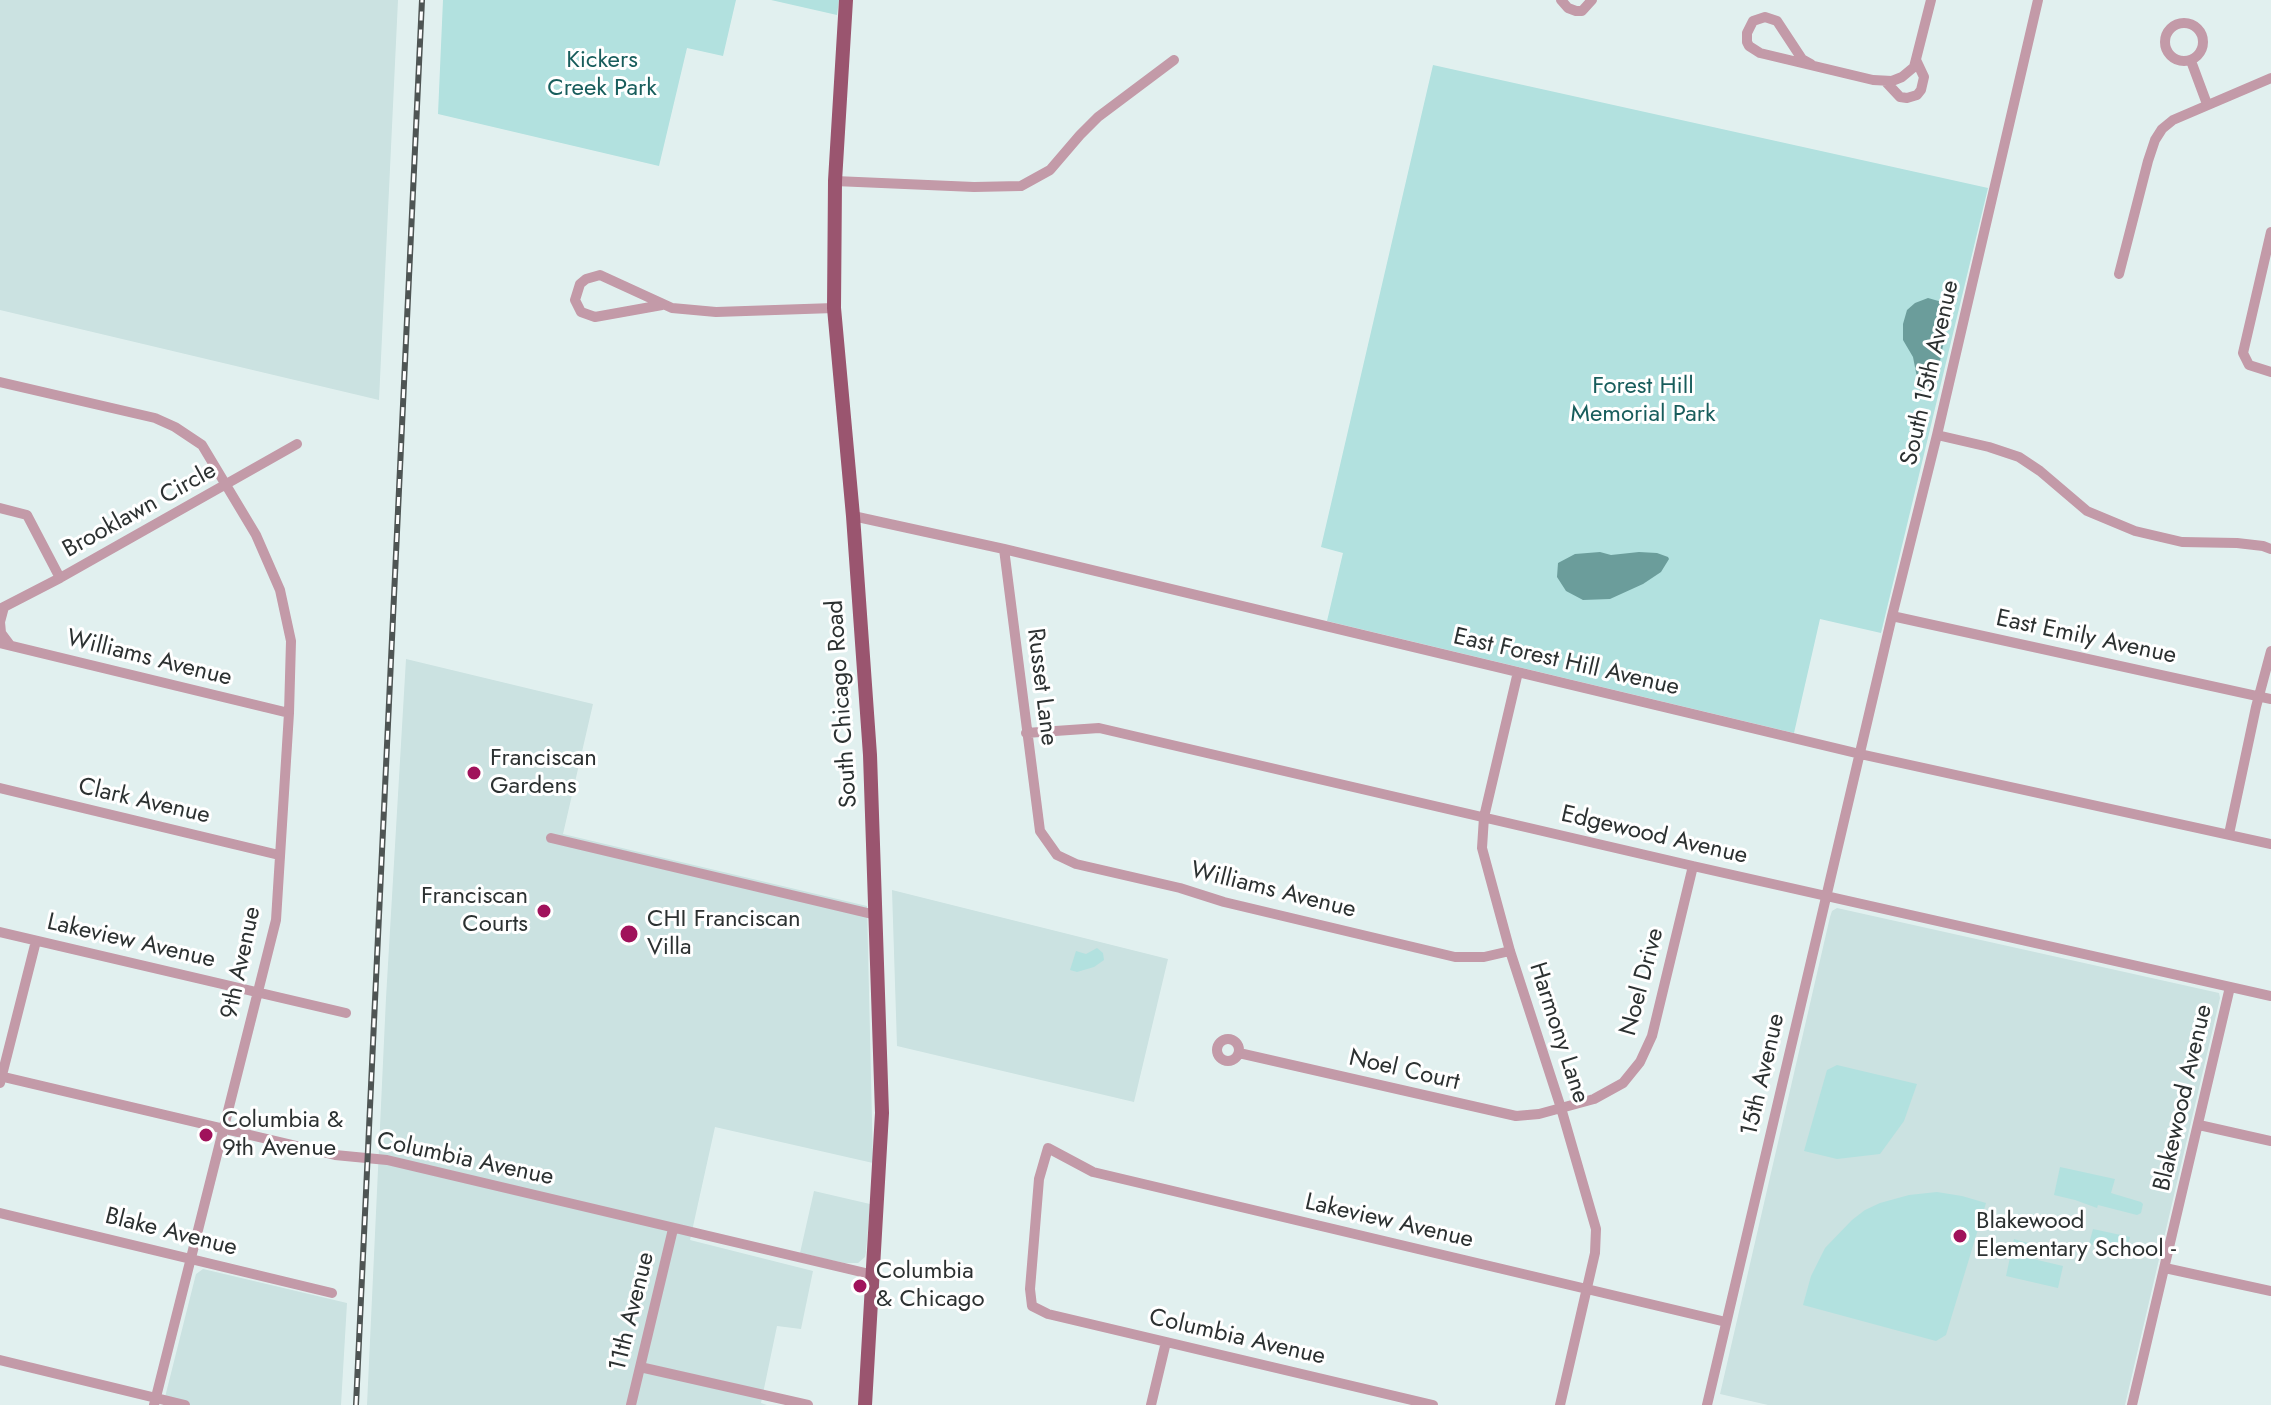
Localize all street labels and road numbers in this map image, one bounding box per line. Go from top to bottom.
street label: South 15th Avenue [1896,278,1966,468]
street label: Brooklawn Circle [58,457,222,565]
street label: South Chicago Road [821,599,865,809]
street label: East Emily Avenue [1993,605,2179,671]
street label: East Forest Hill Avenue [1450,623,1682,703]
street label: Williams Avenue [63,625,235,693]
street label: Russet Lane [1020,627,1062,747]
street label: Clark Avenue [75,773,213,831]
street label: Edgewood Avenue [1558,801,1750,871]
street label: Williams Avenue [1187,857,1359,925]
street label: 9th Avenue [216,904,268,1022]
street label: Lakeview Avenue [44,909,218,975]
street label: Noel Drive [1615,925,1671,1039]
street label: Harmony Lane [1522,959,1594,1107]
street label: Blakewood Avenue [2149,1002,2219,1194]
street label: 15th Avenue [1736,1011,1792,1139]
street label: Noel Court [1346,1044,1462,1098]
street label: Columbia Avenue [374,1127,556,1193]
street label: Lakeview Avenue [1302,1189,1476,1255]
street label: Blake Avenue [102,1203,240,1263]
street label: 11th Avenue [604,1249,662,1375]
street label: Columbia Avenue [1146,1304,1328,1372]

